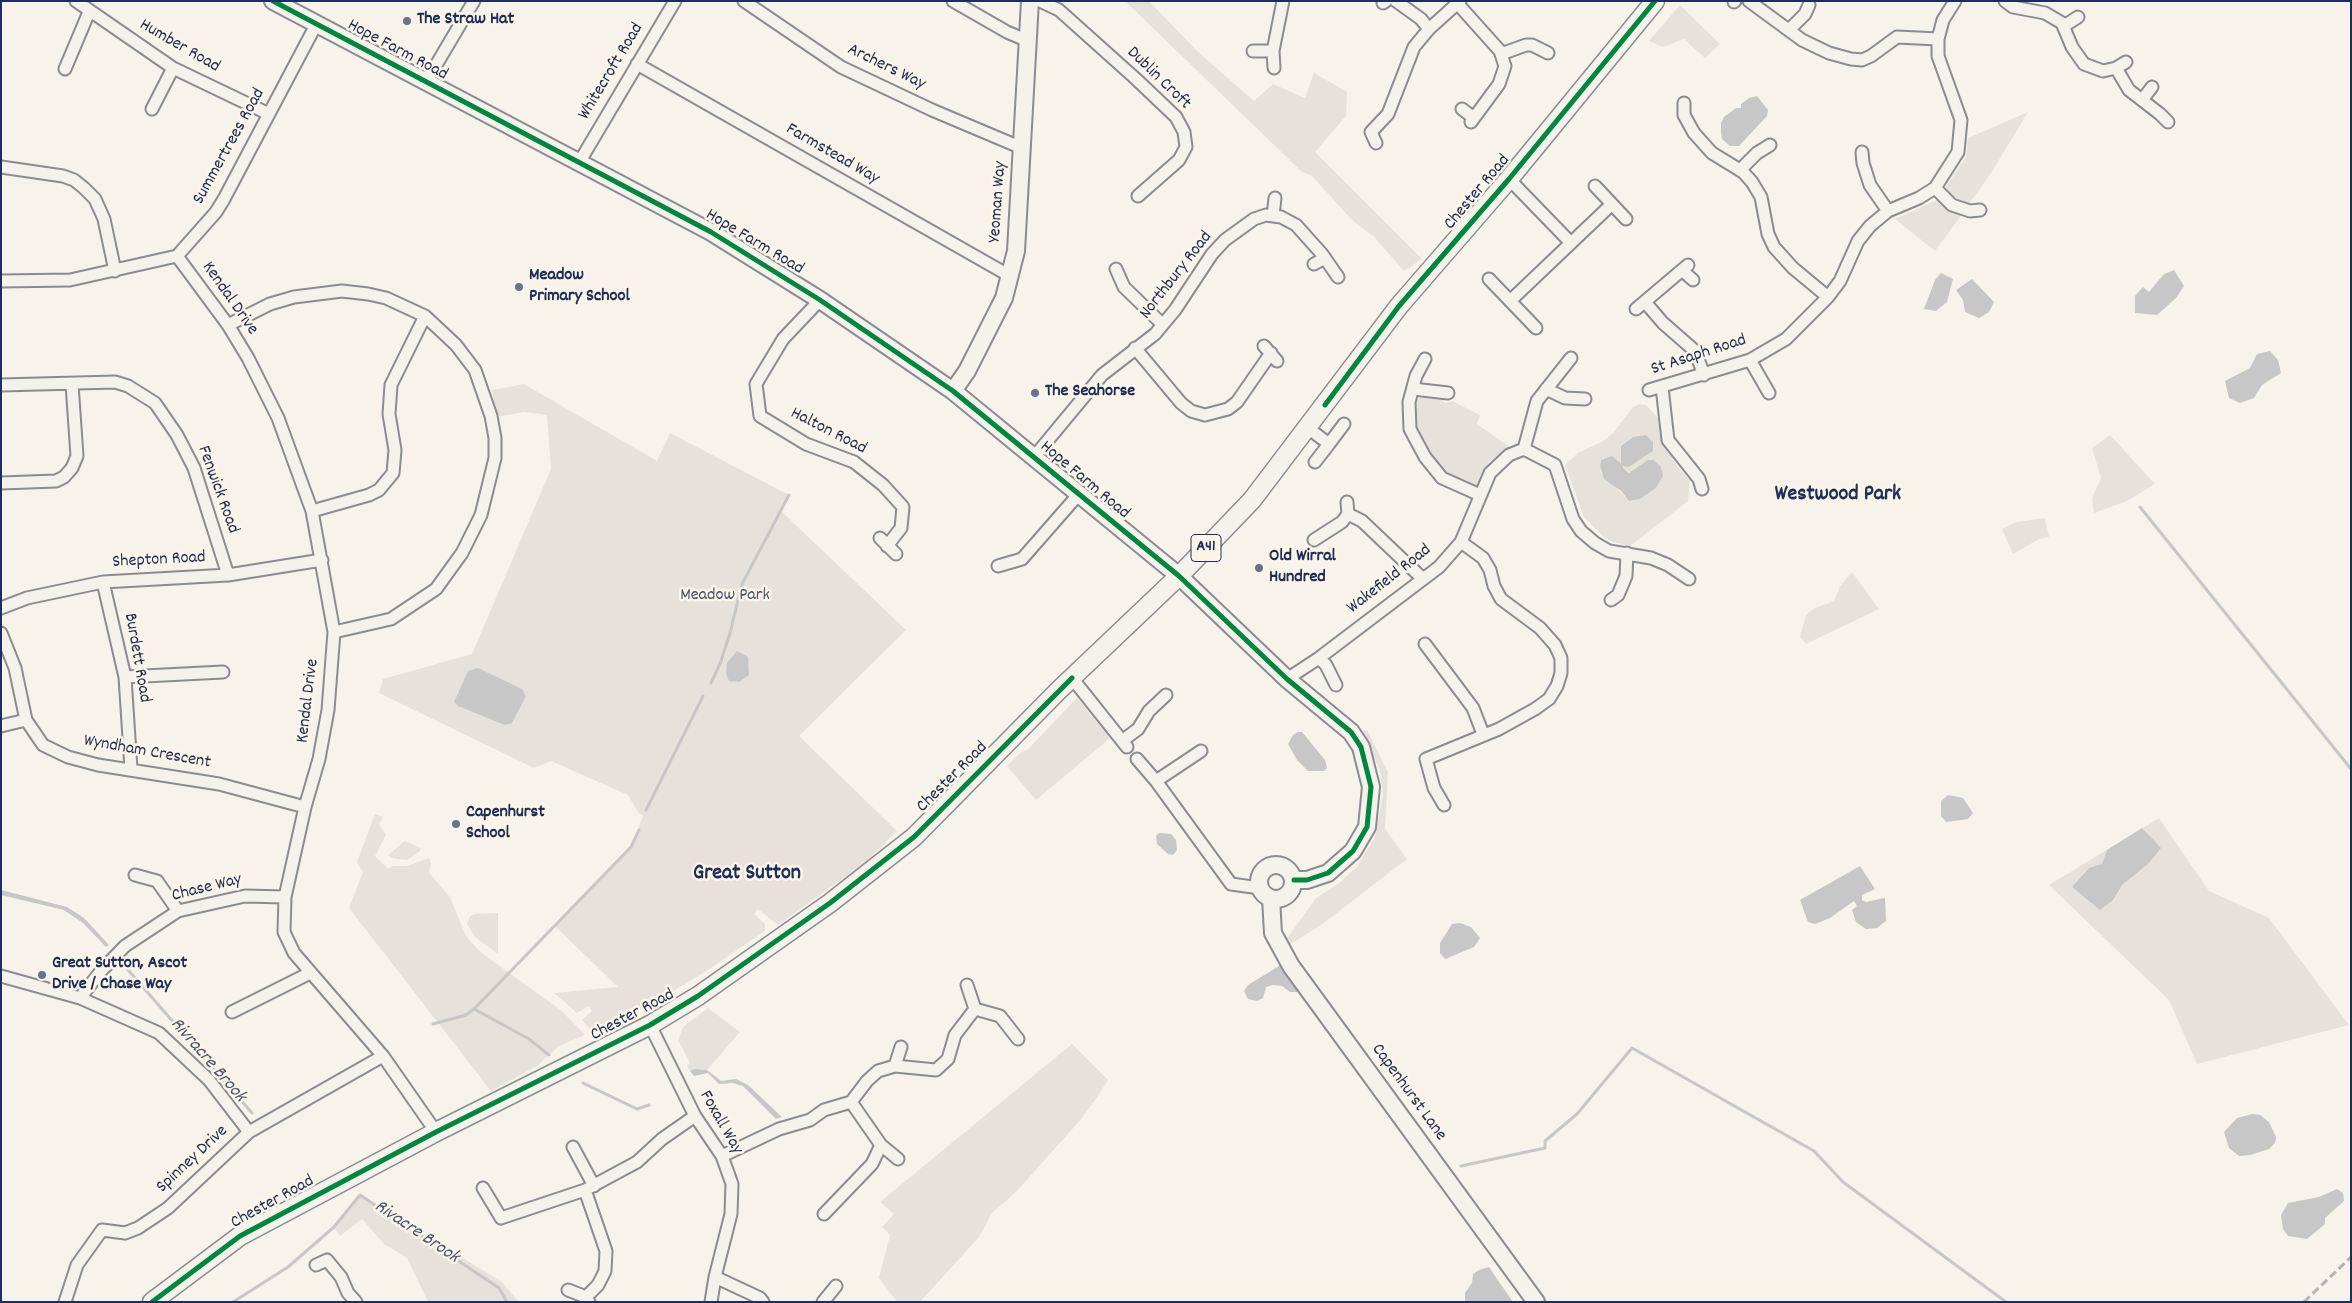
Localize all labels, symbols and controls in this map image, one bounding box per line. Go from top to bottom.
place label: The Straw Hat [417,10,514,32]
street label: Humber Road [135,15,223,79]
street label: Hope Farm Road [343,15,451,87]
marker: The Straw Hat [401,15,413,27]
street label: Whitecroft Road [575,20,649,124]
street label: Archers Way [843,40,929,96]
street label: Dublin Croft [1121,43,1195,115]
street label: Summertrees Road [189,85,271,209]
street label: Farmstead Way [781,119,883,191]
street label: Chester Road [1440,151,1516,235]
street label: Yeoman Way [985,160,1013,244]
street label: Hope Farm Road [701,205,807,281]
street label: Northbury Road [1136,228,1218,324]
street label: Kendal Drive [196,258,262,340]
place label: Meadow Primary School [529,266,630,308]
marker: Meadow Primary School [513,281,525,293]
street label: St Asaph Road [1649,330,1749,382]
place label: The Seahorse [1045,382,1135,404]
marker: The Seahorse [1029,387,1041,399]
street label: Halton Road [786,404,870,460]
street label: Hope Farm Road [1035,437,1133,525]
street label: Fenwick Road [191,443,243,537]
district label: Westwood Park [1775,483,1901,509]
road number: A41 [1191,534,1221,562]
street label: Wakefield Road [1344,540,1436,620]
place label: Old Wirral Hundred [1269,547,1336,590]
street label: Shepton Road [112,548,206,574]
marker: Old Wirral Hundred [1253,562,1265,574]
park label: Meadow Park [680,586,770,608]
street label: Burdett Road [118,612,154,704]
street label: Kendal Drive [293,658,325,744]
street label: Wyndham Crescent [82,731,212,775]
street label: Chester Road [913,738,993,818]
place label: Capenhurst School [466,803,545,846]
marker: Capenhurst School [450,818,462,830]
district label: Great Sutton [693,862,801,888]
street label: Chase Way [170,870,244,908]
place label: Great Sutton, Ascot Drive / Chase Way [52,954,187,996]
marker: Great Sutton, Ascot Drive / Chase Way [36,969,48,981]
street label: Chester Road [587,985,679,1047]
water label: Rivracre Brook [164,1014,250,1108]
street label: Capenhurst Lane [1365,1040,1451,1146]
street label: Foxall Way [693,1087,747,1159]
street label: Spinney Drive [153,1121,233,1199]
street label: Chester Road [228,1171,318,1235]
water label: Rivacre Brook [369,1196,463,1270]

